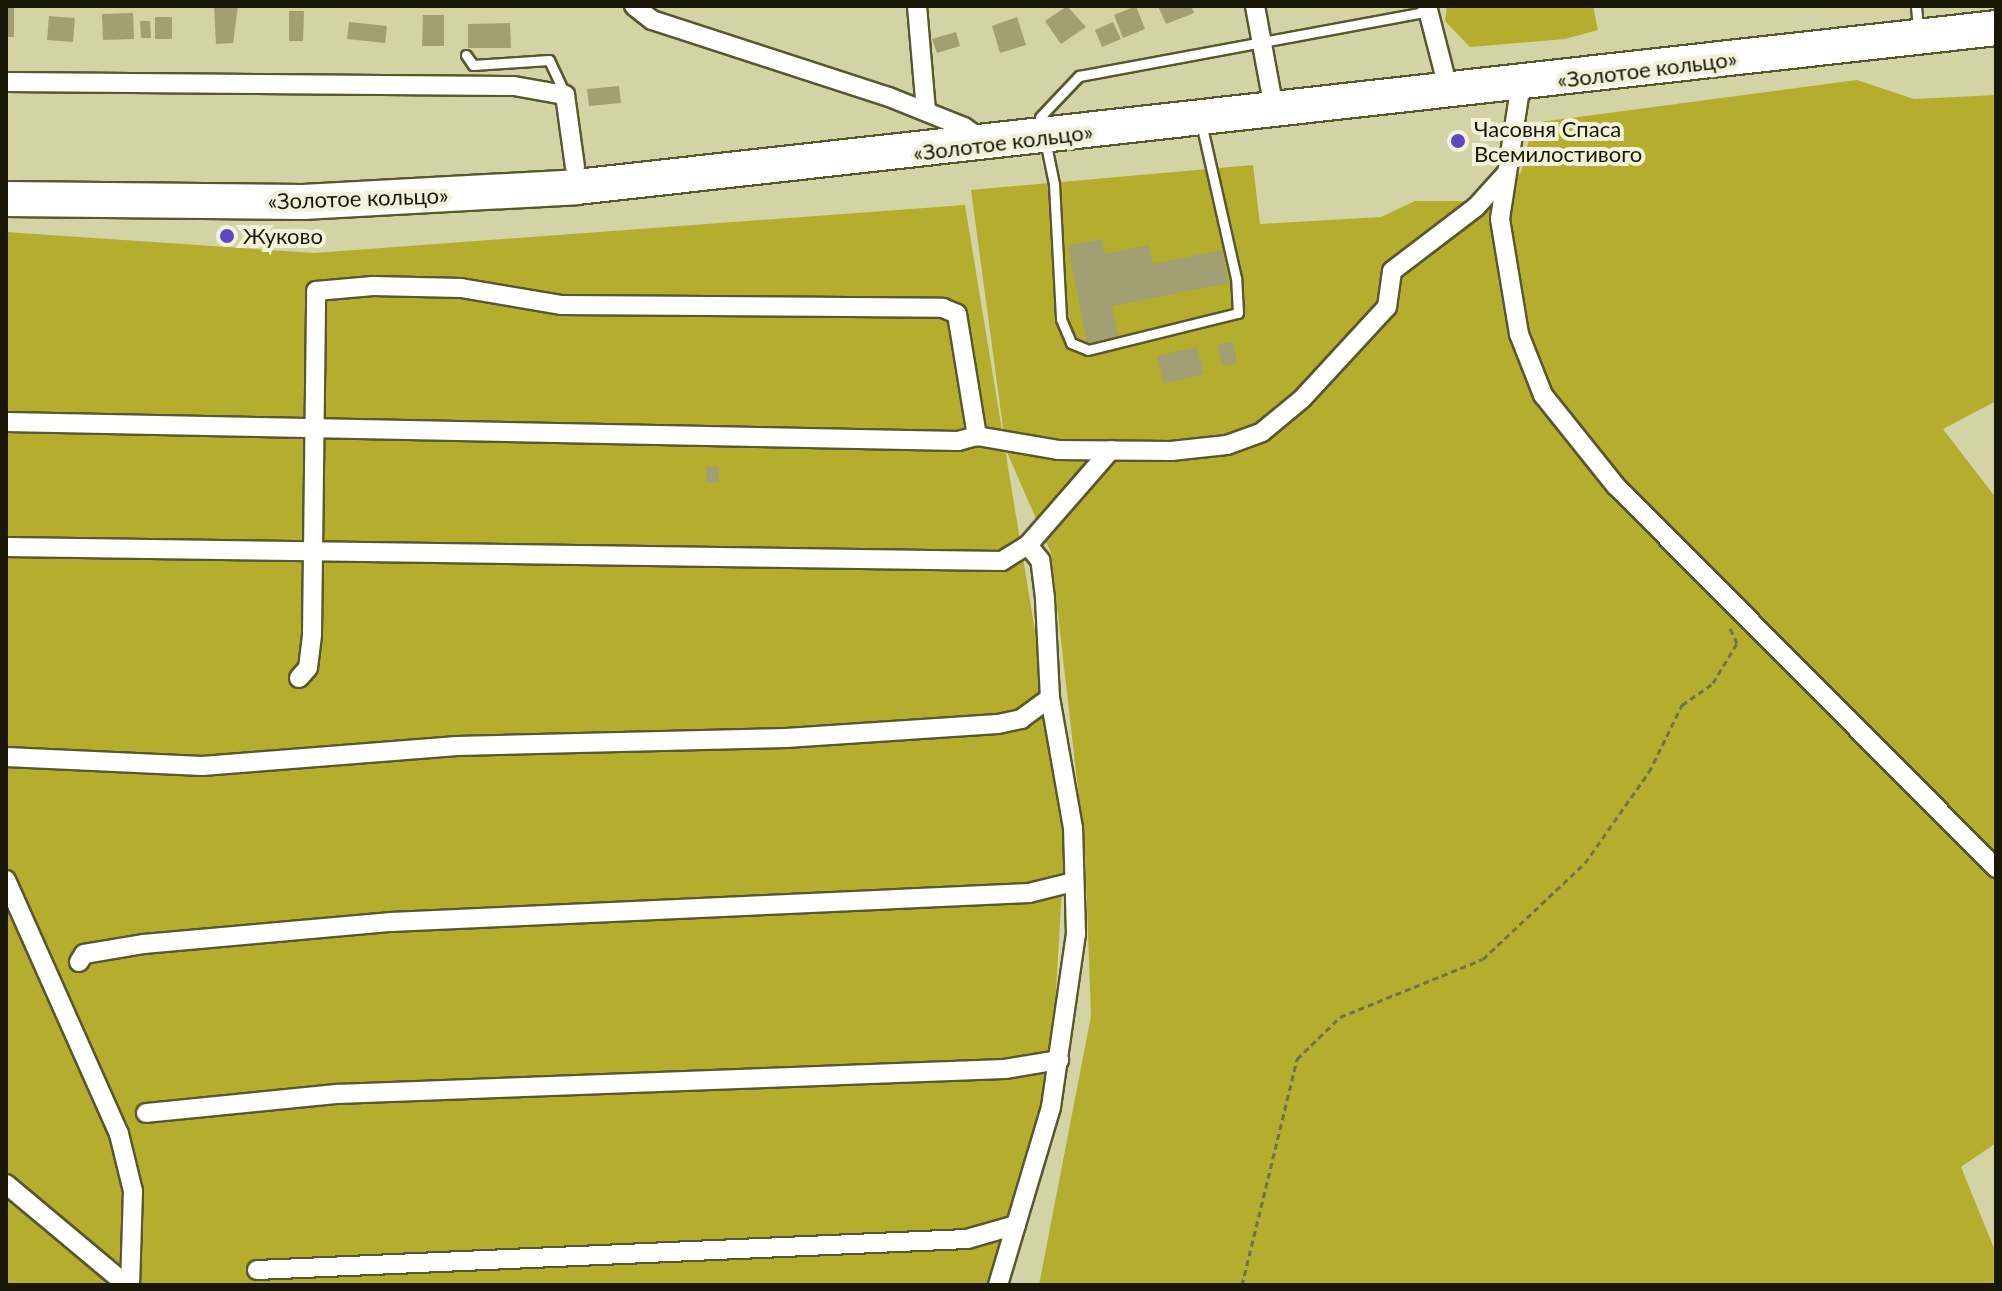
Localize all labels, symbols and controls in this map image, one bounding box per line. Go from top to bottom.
street label: «Золотое кольцо» [1556,45,1738,93]
place label: Часовня Спаса Всемилостивого [1474,115,1642,166]
street label: «Золотое кольцо» [912,118,1094,166]
marker: Часовня Спаса Всемилостивого [1449,132,1467,150]
street label: «Золотое кольцо» [267,182,449,214]
place label: Жуково [243,223,323,249]
marker: Жуково [218,227,236,245]

